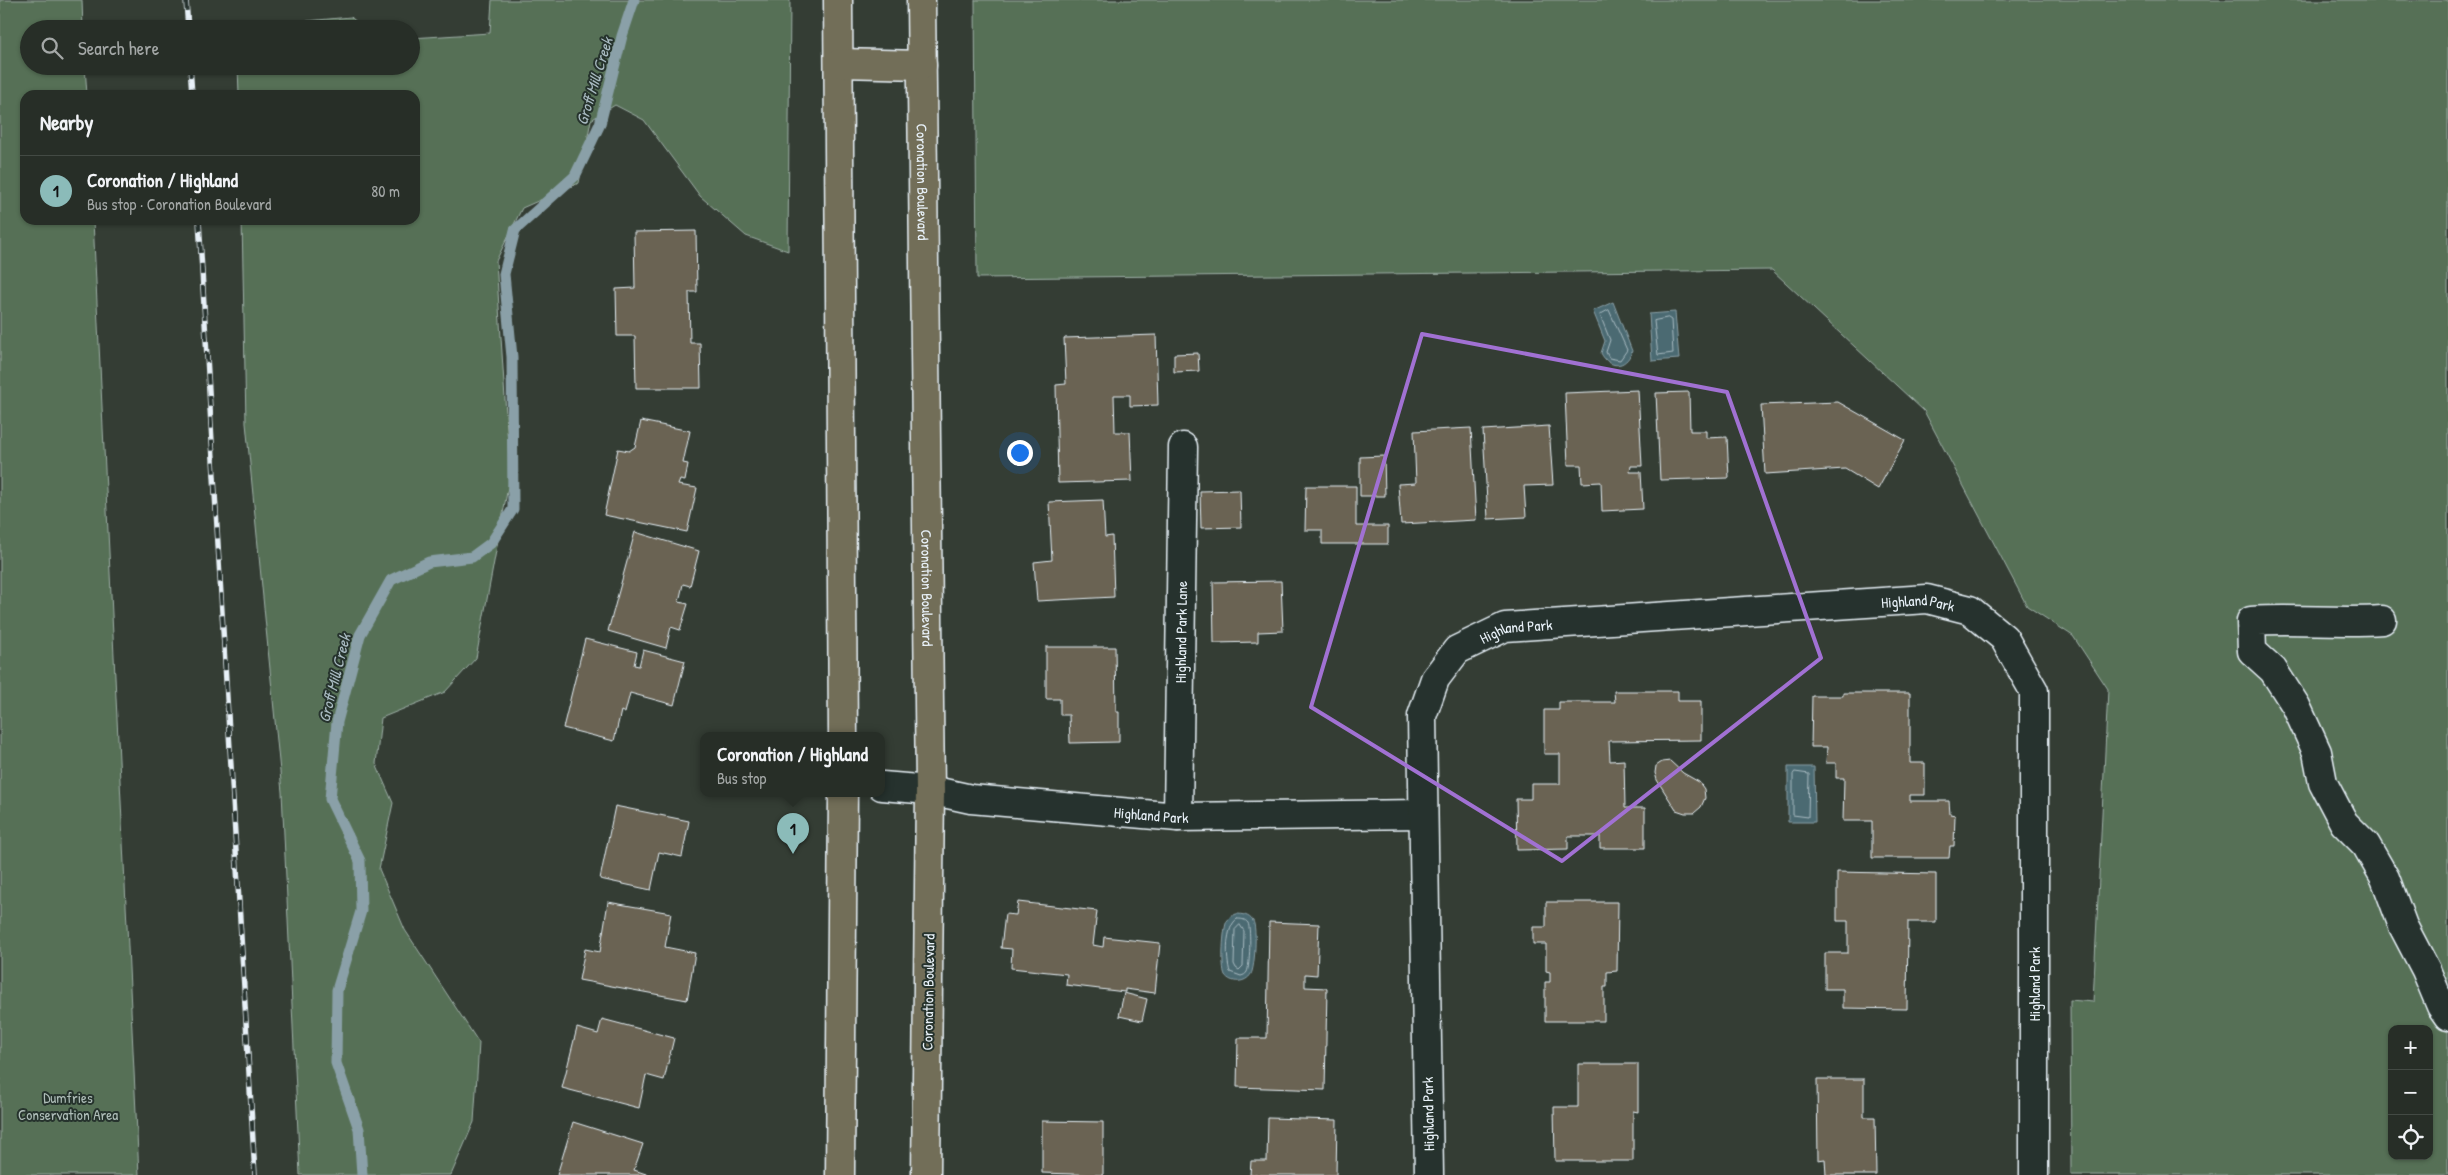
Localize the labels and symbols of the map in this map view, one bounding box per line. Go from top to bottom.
water label: Groff Mill Creek [570,33,618,127]
street label: Coronation Boulevard [912,123,934,241]
your location [1007,440,1033,466]
street label: Coronation Boulevard [917,529,939,647]
street label: Highland Park Lane [1169,581,1192,683]
street label: Highland Park [1880,589,1957,616]
street label: Highland Park [1476,613,1553,648]
water label: Groff Mill Creek [312,630,356,724]
street label: Highland Park [1113,801,1188,828]
pin: 1 [777,813,809,854]
street label: Coronation Boulevard [916,933,940,1051]
street label: Highland Park [2024,947,2045,1021]
street label: Highland Park [1417,1077,1439,1151]
park label: Dumfries Conservation Area [18,1087,118,1125]

